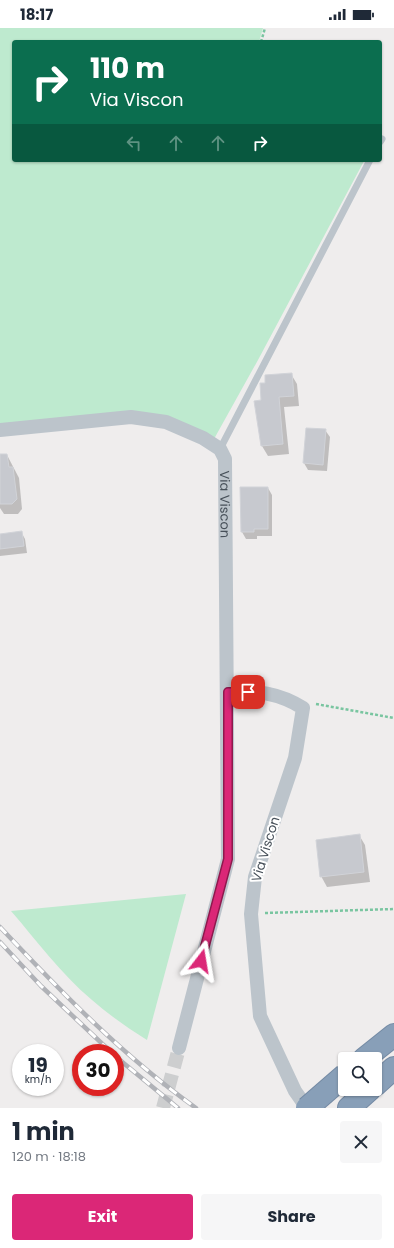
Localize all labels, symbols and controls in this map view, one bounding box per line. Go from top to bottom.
text: 18:17 [20,4,53,25]
text: 110 m [90,49,165,88]
icon: right [24,56,76,108]
text: Via Viscon [90,87,184,112]
icon: left [123,132,145,154]
icon: ahead [165,132,187,154]
icon: ahead [207,132,229,154]
icon: right [249,132,271,154]
street label: Via Viscon [215,470,235,538]
pin [231,675,265,709]
icon: arrive [237,681,259,703]
street label: Via Viscon [247,814,284,884]
position arrow [180,940,222,982]
speed limit sign: 30 [72,1044,124,1096]
text: 19 [28,1051,48,1079]
map controls [338,1052,382,1096]
button: search [338,1052,382,1096]
text: km/h [25,1072,51,1087]
text: 1 min [12,1115,75,1148]
button: close [340,1121,382,1163]
text: 120 m · 18:18 [12,1147,86,1166]
button: Exit [12,1194,193,1240]
button: Share [201,1194,382,1240]

